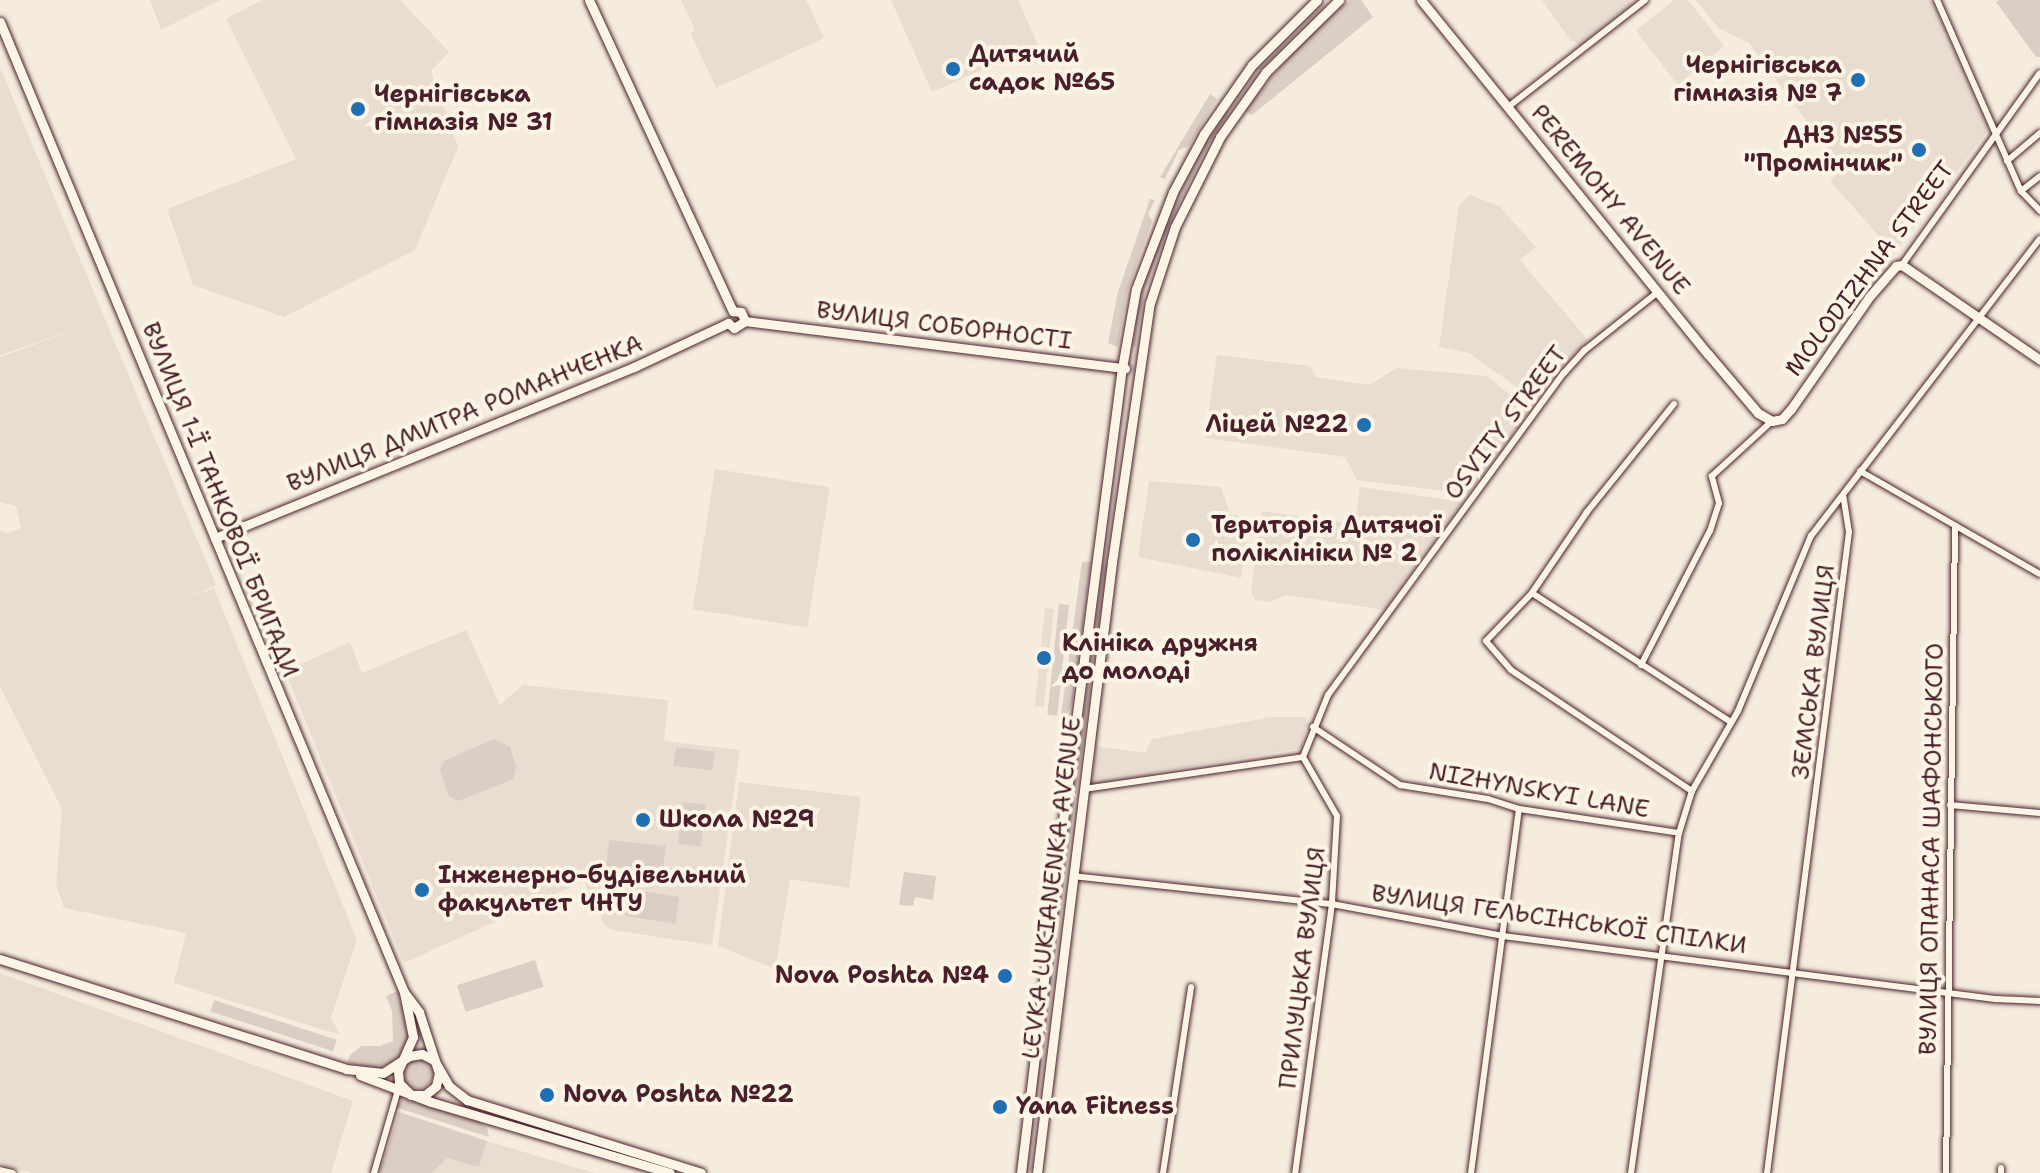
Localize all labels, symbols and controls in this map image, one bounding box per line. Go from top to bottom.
place label: Дитячий садок №65 [969,41,1115,97]
place label: Чернігівська гімназія № 7 [1673,52,1842,108]
marker: Дитячий садок №65 [944,60,962,78]
marker: Чернігівська гімназія № 7 [1849,71,1867,89]
place label: Чернігівська гімназія № 31 [374,81,553,137]
street label: PEREMOHY AVENUE [1524,99,1696,301]
marker: Чернігівська гімназія № 31 [349,100,367,118]
place label: ДНЗ №55 "Промінчик" [1744,122,1903,178]
marker: ДНЗ №55 "Промінчик" [1910,141,1928,159]
street label: MOLODIZHNA STREET [1780,156,1960,382]
street label: ВУЛИЦЯ СОБОРНОСТІ [815,296,1073,356]
street label: ВУЛИЦЯ 1-Ї ТАНКОВОЇ БРИГАДИ [135,318,305,682]
street label: ВУЛИЦЯ ДМИТРА РОМАНЧЕНКА [283,329,647,499]
street label: OSVITY STREET [1439,340,1573,506]
place label: Ліцей №22 [1205,411,1348,439]
marker: Ліцей №22 [1355,416,1373,434]
place label: Територія Дитячої поліклініки № 2 [1211,512,1441,568]
marker: Територія Дитячої поліклініки № 2 [1182,529,1204,551]
street label: ЗЕМСЬКА ВУЛИЦЯ [1787,563,1841,781]
place label: Клініка дружня до молоді [1062,630,1258,686]
street label: ВУЛИЦЯ ОПАНАСА ШАФОНСЬКОГО [1914,643,1950,1055]
marker: Клініка дружня до молоді [1033,647,1055,669]
street label: LEVKA LUKIANENKA AVENUE [1017,715,1087,1061]
street label: NIZHYNSKYI LANE [1426,757,1652,825]
place label: Школа №29 [659,806,814,834]
marker: Школа №29 [634,811,652,829]
street label: ПРИЛУЦЬКА ВУЛИЦЯ [1274,845,1332,1091]
place label: Інженерно-будівельний факультет ЧНТУ [438,862,746,918]
street label: ВУЛИЦЯ ГЕЛЬСІНСЬКОЇ СПІЛКИ [1370,879,1748,961]
marker: Інженерно-будівельний факультет ЧНТУ [413,881,431,899]
place label: Nova Poshta №4 [775,962,989,990]
marker: Nova Poshta №4 [996,967,1014,985]
place label: Nova Poshta №22 [563,1081,794,1109]
marker: Nova Poshta №22 [538,1086,556,1104]
place label: Yana Fitness [1016,1093,1174,1121]
marker: Yana Fitness [991,1098,1009,1116]

